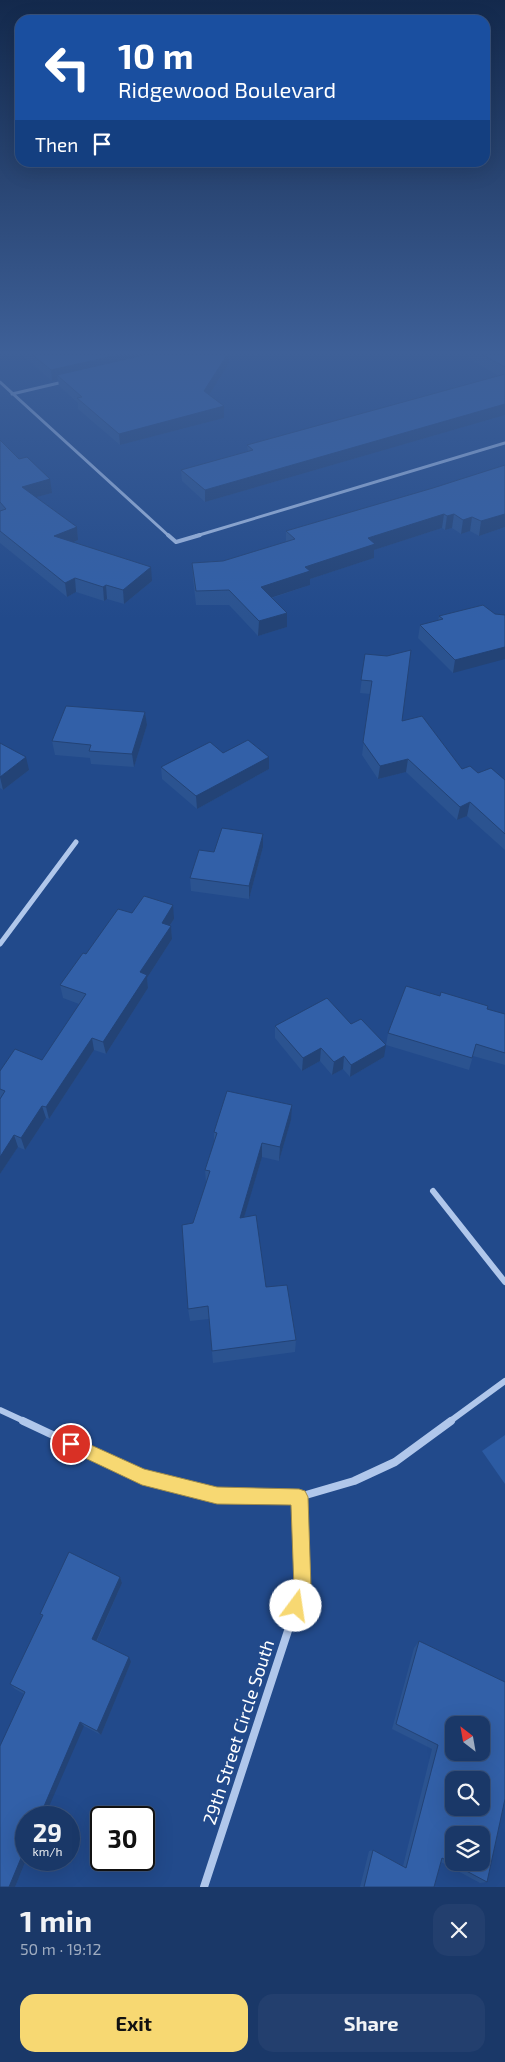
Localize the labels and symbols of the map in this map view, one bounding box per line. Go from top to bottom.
pin [50,1423,92,1465]
position arrow [269,1579,321,1631]
street label: 29th Street Circle South [198,1637,278,1827]
north arrow [445,1716,490,1761]
speed limit sign: 30 [90,1806,155,1871]

